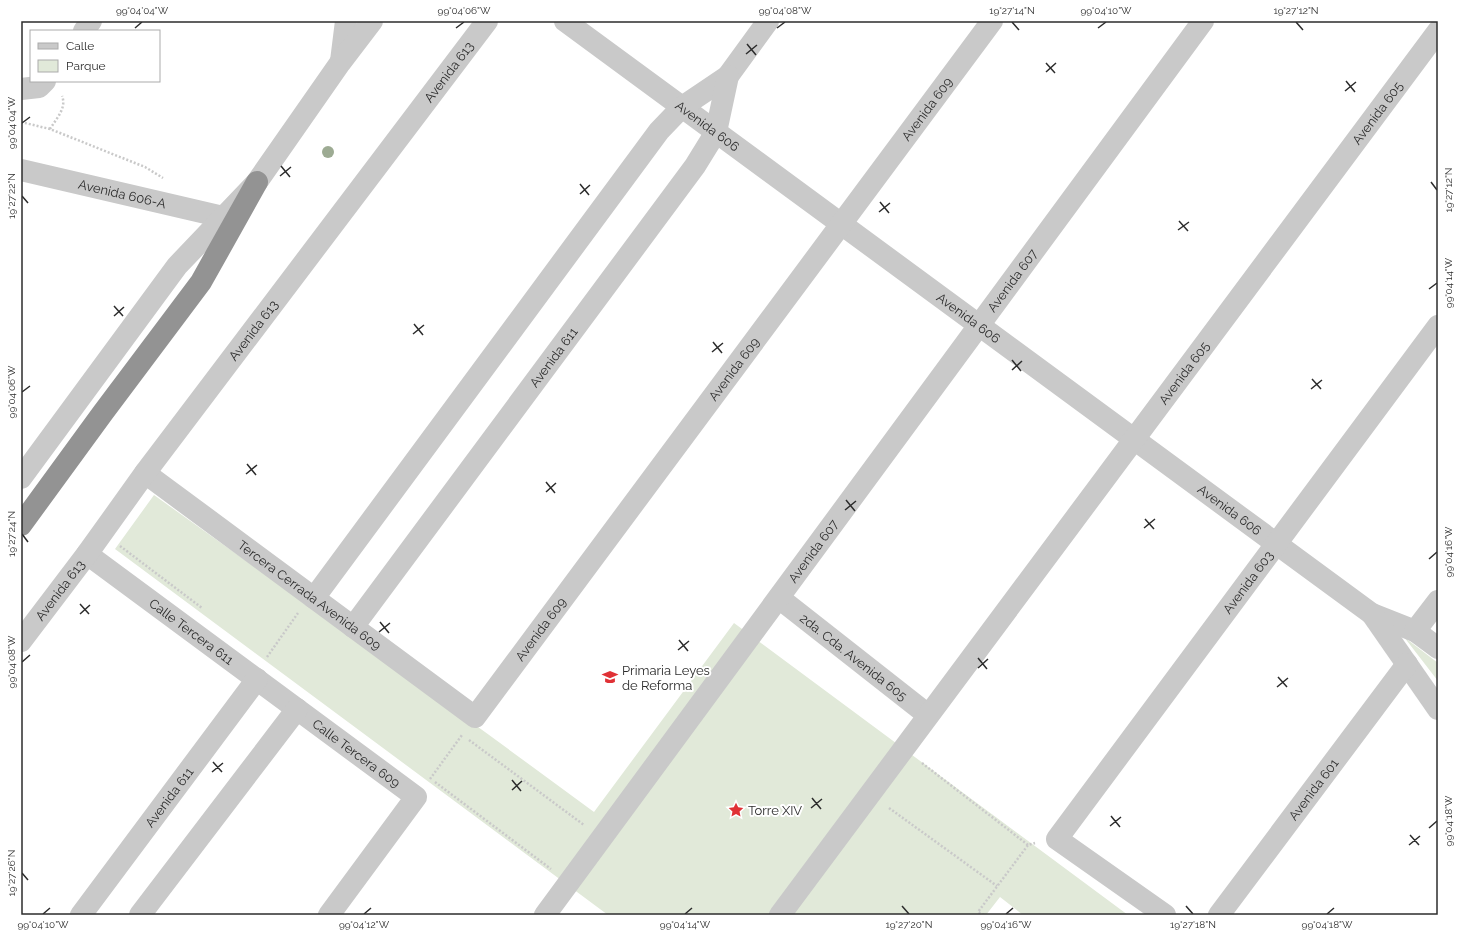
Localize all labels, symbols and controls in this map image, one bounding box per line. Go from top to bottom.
text: 99°04'04"W [116,5,169,16]
text: 99°04'06"W [438,5,491,16]
text: 99°04'08"W [759,5,812,16]
text: 19°27'14"N [989,5,1035,16]
text: 99°04'10"W [1080,5,1132,16]
text: 19°27'12"N [1273,5,1319,16]
legend [30,30,160,82]
street label: Avenida 613 [421,38,476,105]
text: Calle [66,39,94,53]
text: Parque [66,59,106,73]
street label: Avenida 609 [898,74,955,143]
street label: Avenida 605 [1349,78,1405,147]
text: 99°04'04"W [6,96,17,149]
street label: Avenida 606 [673,97,743,154]
text: 19°27'12"N [1443,167,1454,213]
text: 19°27'22"N [6,173,17,219]
street label: Avenida 606-A [77,176,168,211]
street label: Avenida 607 [984,246,1040,315]
text: 99°04'14"W [1443,257,1454,308]
street label: Avenida 606 [934,289,1004,346]
street label: Avenida 613 [225,297,281,363]
street label: Avenida 611 [526,324,581,390]
street label: Avenida 609 [705,334,762,404]
street label: Avenida 605 [1155,338,1212,407]
text: 99°04'06"W [6,365,17,418]
street label: Avenida 606 [1195,481,1265,538]
text: 19°27'24"N [6,511,17,557]
street label: Avenida 607 [785,517,841,585]
text: 99°04'16"W [1443,526,1454,578]
street label: Tercera Cerrada Avenida 609 [235,537,385,653]
street label: Avenida 603 [1220,548,1276,616]
street label: Avenida 613 [32,557,87,623]
street label: Avenida 609 [512,594,569,664]
street label: Calle Tercera 611 [147,595,237,667]
street label: 2da. Cda. Avenida 605 [797,610,910,703]
text: 99°04'08"W [6,635,17,688]
place label: Primaria Leyes de Reforma [622,663,710,693]
school or university icon: Primaria Leyes de Reforma [601,668,619,686]
street label: Calle Tercera 609 [310,716,404,791]
street label: Avenida 601 [1285,755,1341,823]
street label: Avenida 611 [142,764,196,830]
text: 99°04'18"W [1443,795,1454,846]
place icon: Torre XIV [727,801,745,819]
place label: Torre XIV [748,803,802,818]
text: 19°27'26"N [6,850,17,896]
text: 99°04'10"W [17,919,69,930]
text: 99°04'12"W [339,919,390,930]
text: 99°04'14"W [660,919,711,930]
text: 19°27'20"N [886,919,932,930]
text: 99°04'16"W [980,919,1032,930]
text: 19°27'18"N [1170,919,1216,930]
text: 99°04'18"W [1302,919,1353,930]

